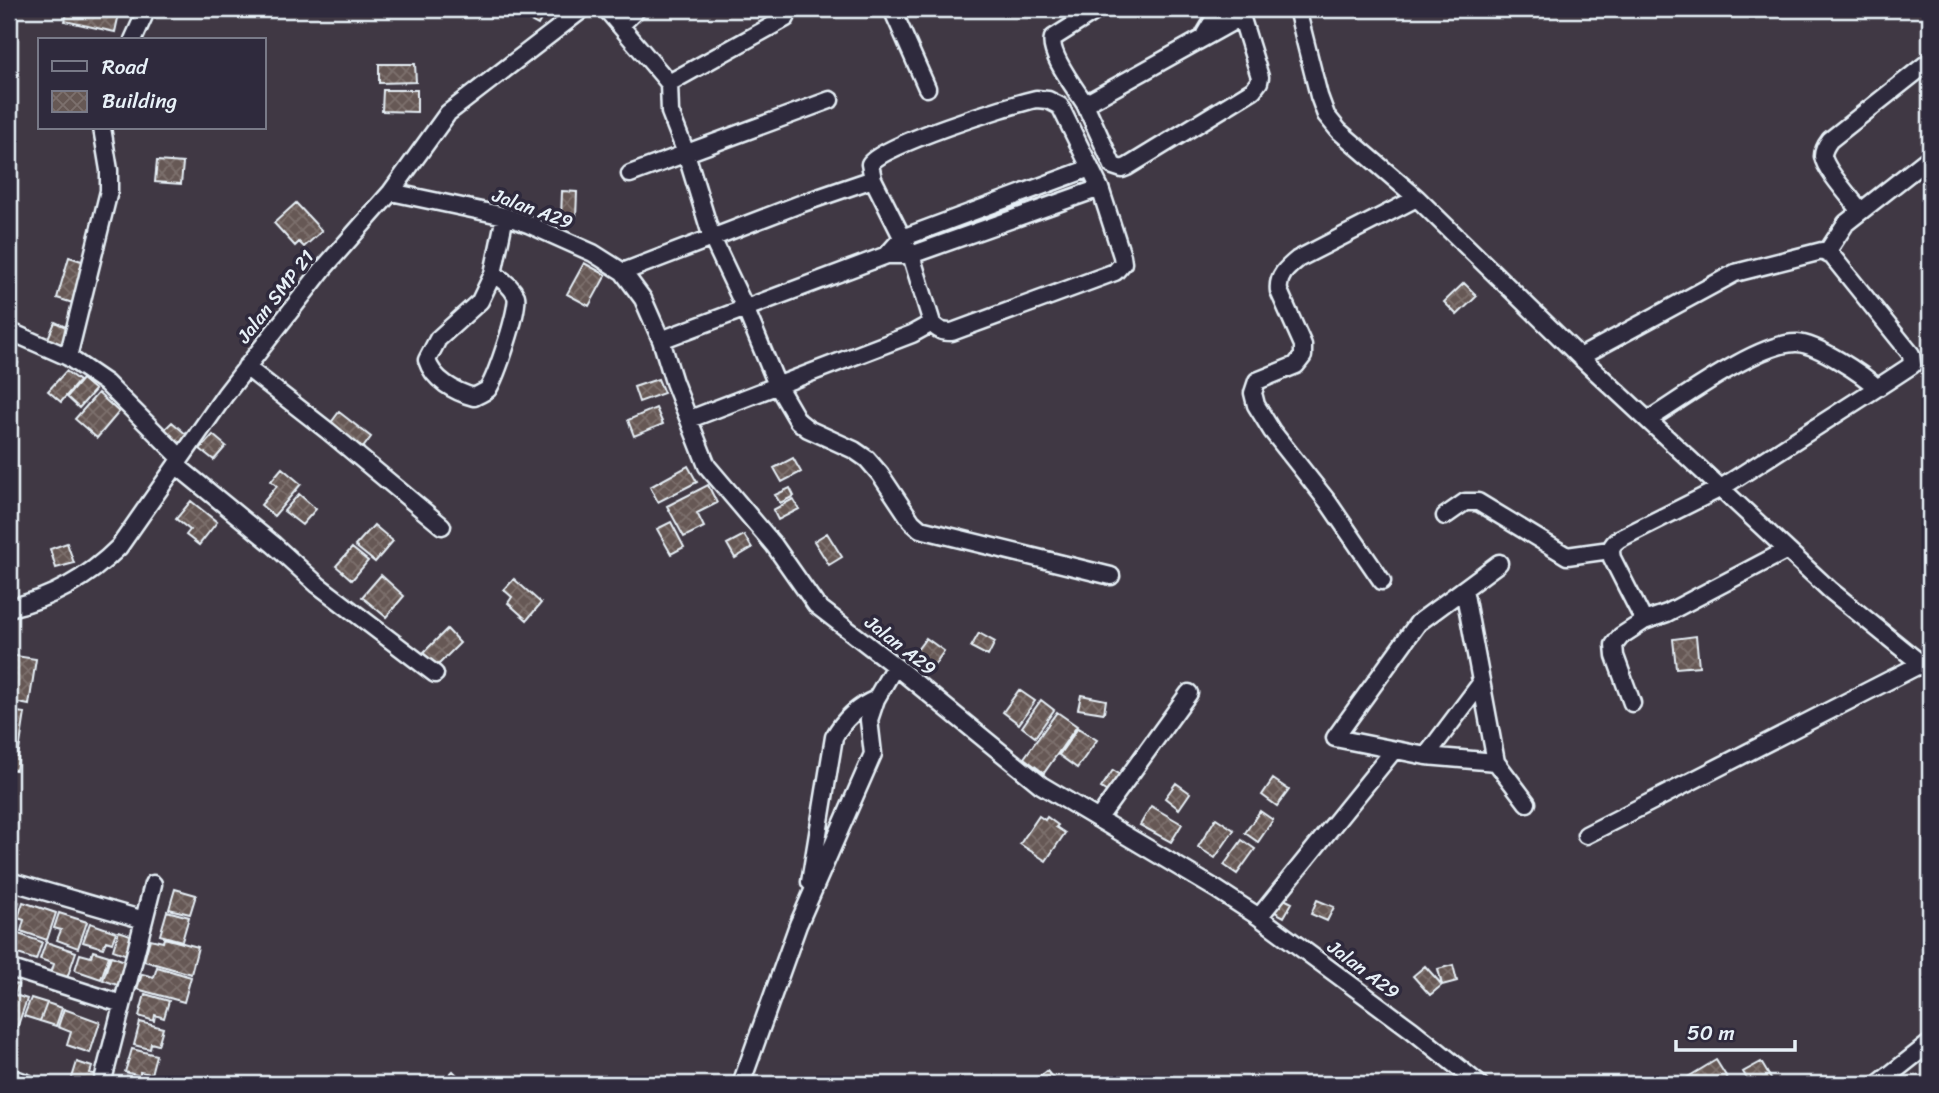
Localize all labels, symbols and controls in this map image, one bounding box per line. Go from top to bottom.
legend [38,38,266,130]
text: Road [102,48,149,86]
text: Building [102,82,178,120]
street label: Jalan A29 [487,178,578,238]
street label: Jalan SMP 21 [227,242,323,351]
street label: Jalan A29 [857,606,944,684]
street label: Jalan A29 [1320,930,1407,1008]
scale bar [1676,1009,1796,1053]
text: 50 m [1687,1014,1735,1052]

